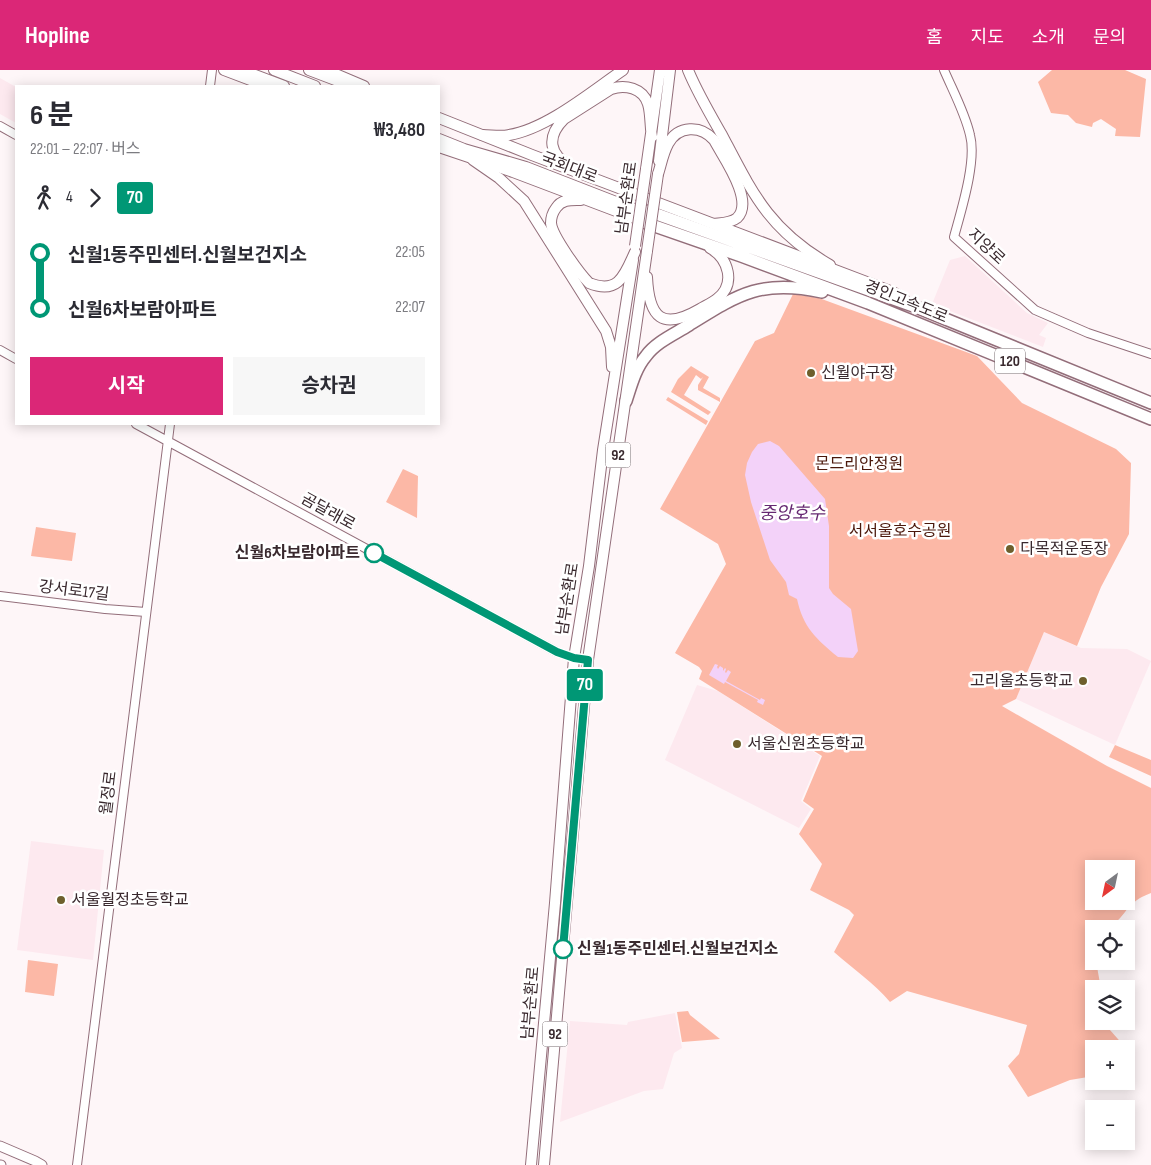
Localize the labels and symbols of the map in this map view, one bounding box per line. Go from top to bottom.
street label: 국회대로 [538,149,600,188]
street label: 남부순환로 [612,160,642,236]
street label: 지양로 [963,225,1009,269]
street label: 경인고속도로 [861,277,951,327]
road number: 120 [995,348,1025,374]
place label: 신월야구장 [821,364,895,383]
marker: 신월야구장 [805,367,817,379]
road number: 92 [606,442,630,468]
park label: 몬드리안정원 [815,455,903,474]
street label: 곰달래로 [298,489,359,535]
water label: 중앙호수 [759,503,827,524]
park label: 서서울호수공원 [848,522,952,541]
place label: 다목적운동장 [1020,540,1109,559]
marker: 신월6차보람아파트 [364,543,384,563]
marker: 다목적운동장 [1004,543,1016,555]
place label: 신월6차보람아파트 [235,544,360,563]
street label: 남부순환로 [553,561,583,637]
street label: 강서로17길 [38,577,110,605]
line badge: 70 [562,669,608,701]
place label: 고리울초등학교 [970,672,1073,691]
marker: 고리울초등학교 [1077,675,1089,687]
place label: 서울신원초등학교 [747,735,865,754]
marker: 서울신원초등학교 [731,738,743,750]
street label: 월정로 [97,770,121,816]
north arrow [1085,860,1135,910]
place label: 서울월정초등학교 [71,891,189,910]
marker: 서울월정초등학교 [55,894,67,906]
marker: 신월1동주민센터.신월보건지소 [553,939,573,959]
place label: 신월1동주민센터.신월보건지소 [577,940,779,959]
street label: 남부순환로 [518,965,544,1040]
road number: 92 [542,1022,568,1046]

